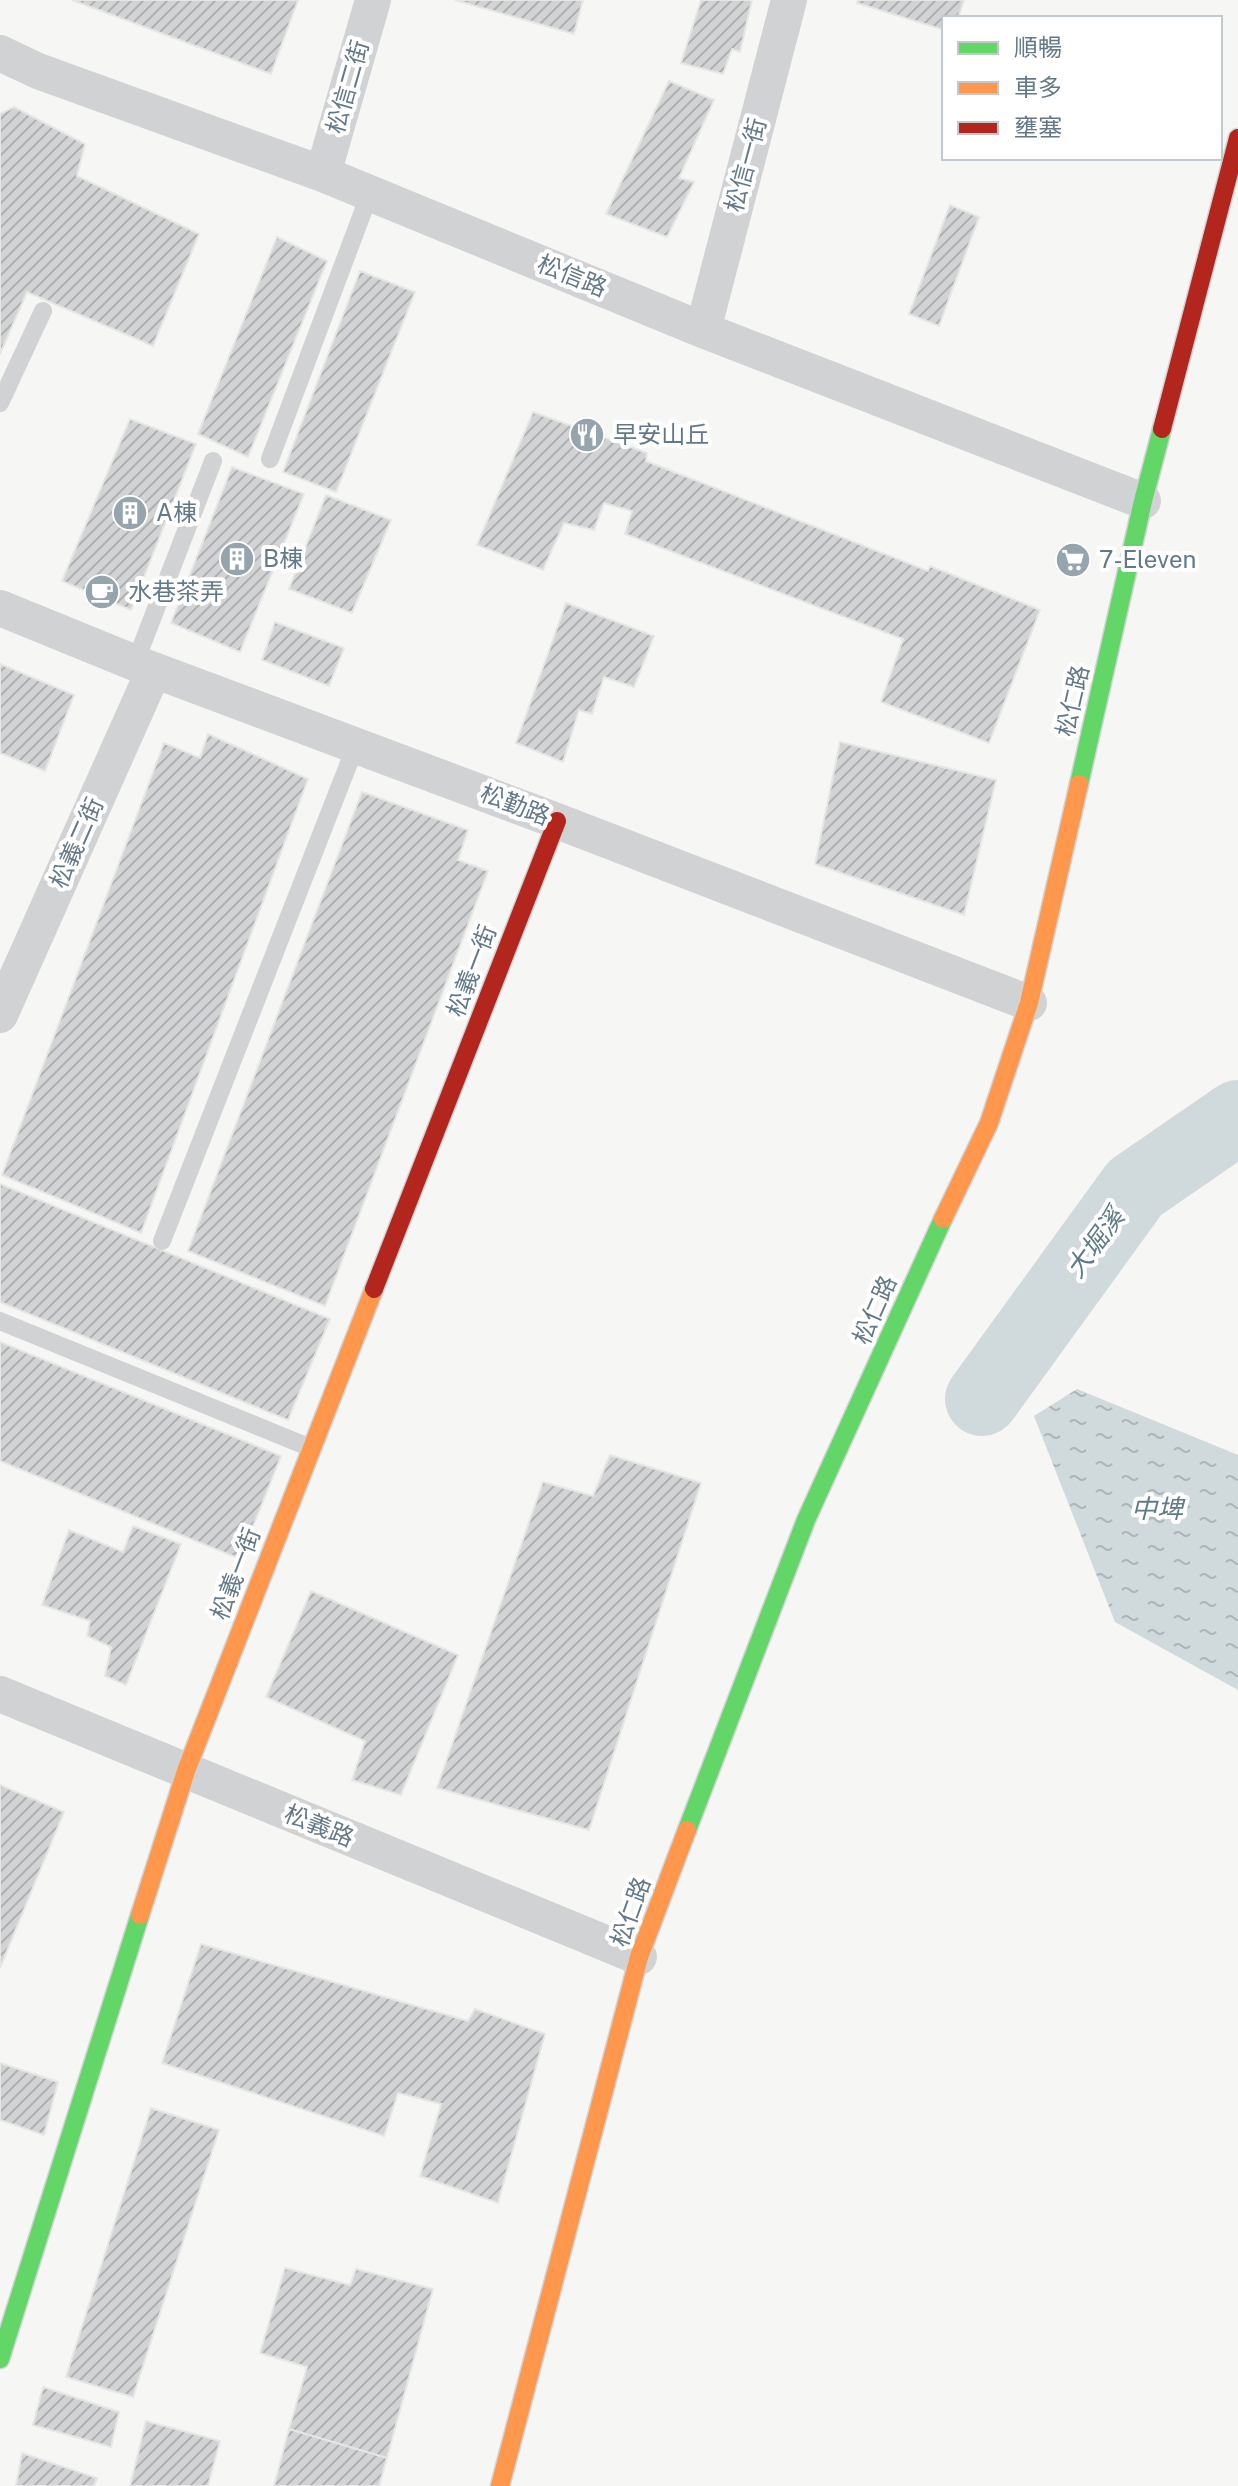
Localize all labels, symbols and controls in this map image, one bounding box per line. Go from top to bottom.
legend [942,16,1222,160]
text: 順暢 [1014,33,1062,61]
street label: 松信二街 [320,37,374,137]
text: 車多 [1014,73,1062,101]
text: 壅塞 [1014,113,1062,141]
street label: 松信一街 [719,115,771,215]
street label: 松信路 [534,249,611,302]
restaurant icon: 早安山丘 [568,416,606,454]
place label: 早安山丘 [613,420,709,448]
building icon: A棟 [111,494,149,532]
place label: A棟 [156,498,197,526]
building icon: B棟 [218,540,256,578]
supermarket icon: 7-Eleven [1054,541,1092,579]
place label: B棟 [263,544,303,572]
place label: 7-Eleven [1099,545,1196,573]
cafe icon: 水巷茶弄 [83,573,121,611]
place label: 水巷茶弄 [128,577,224,605]
street label: 松仁路 [1050,663,1094,739]
street label: 松勤路 [477,778,554,830]
street label: 松義二街 [44,793,108,892]
street label: 松義一街 [441,921,501,1020]
water label: 大堀溪 [1059,1199,1132,1283]
street label: 松仁路 [847,1271,902,1348]
water label: 中埤 [1131,1493,1186,1524]
street label: 松義一街 [205,1524,265,1623]
street label: 松義路 [281,1799,358,1852]
street label: 松仁路 [605,1873,656,1950]

